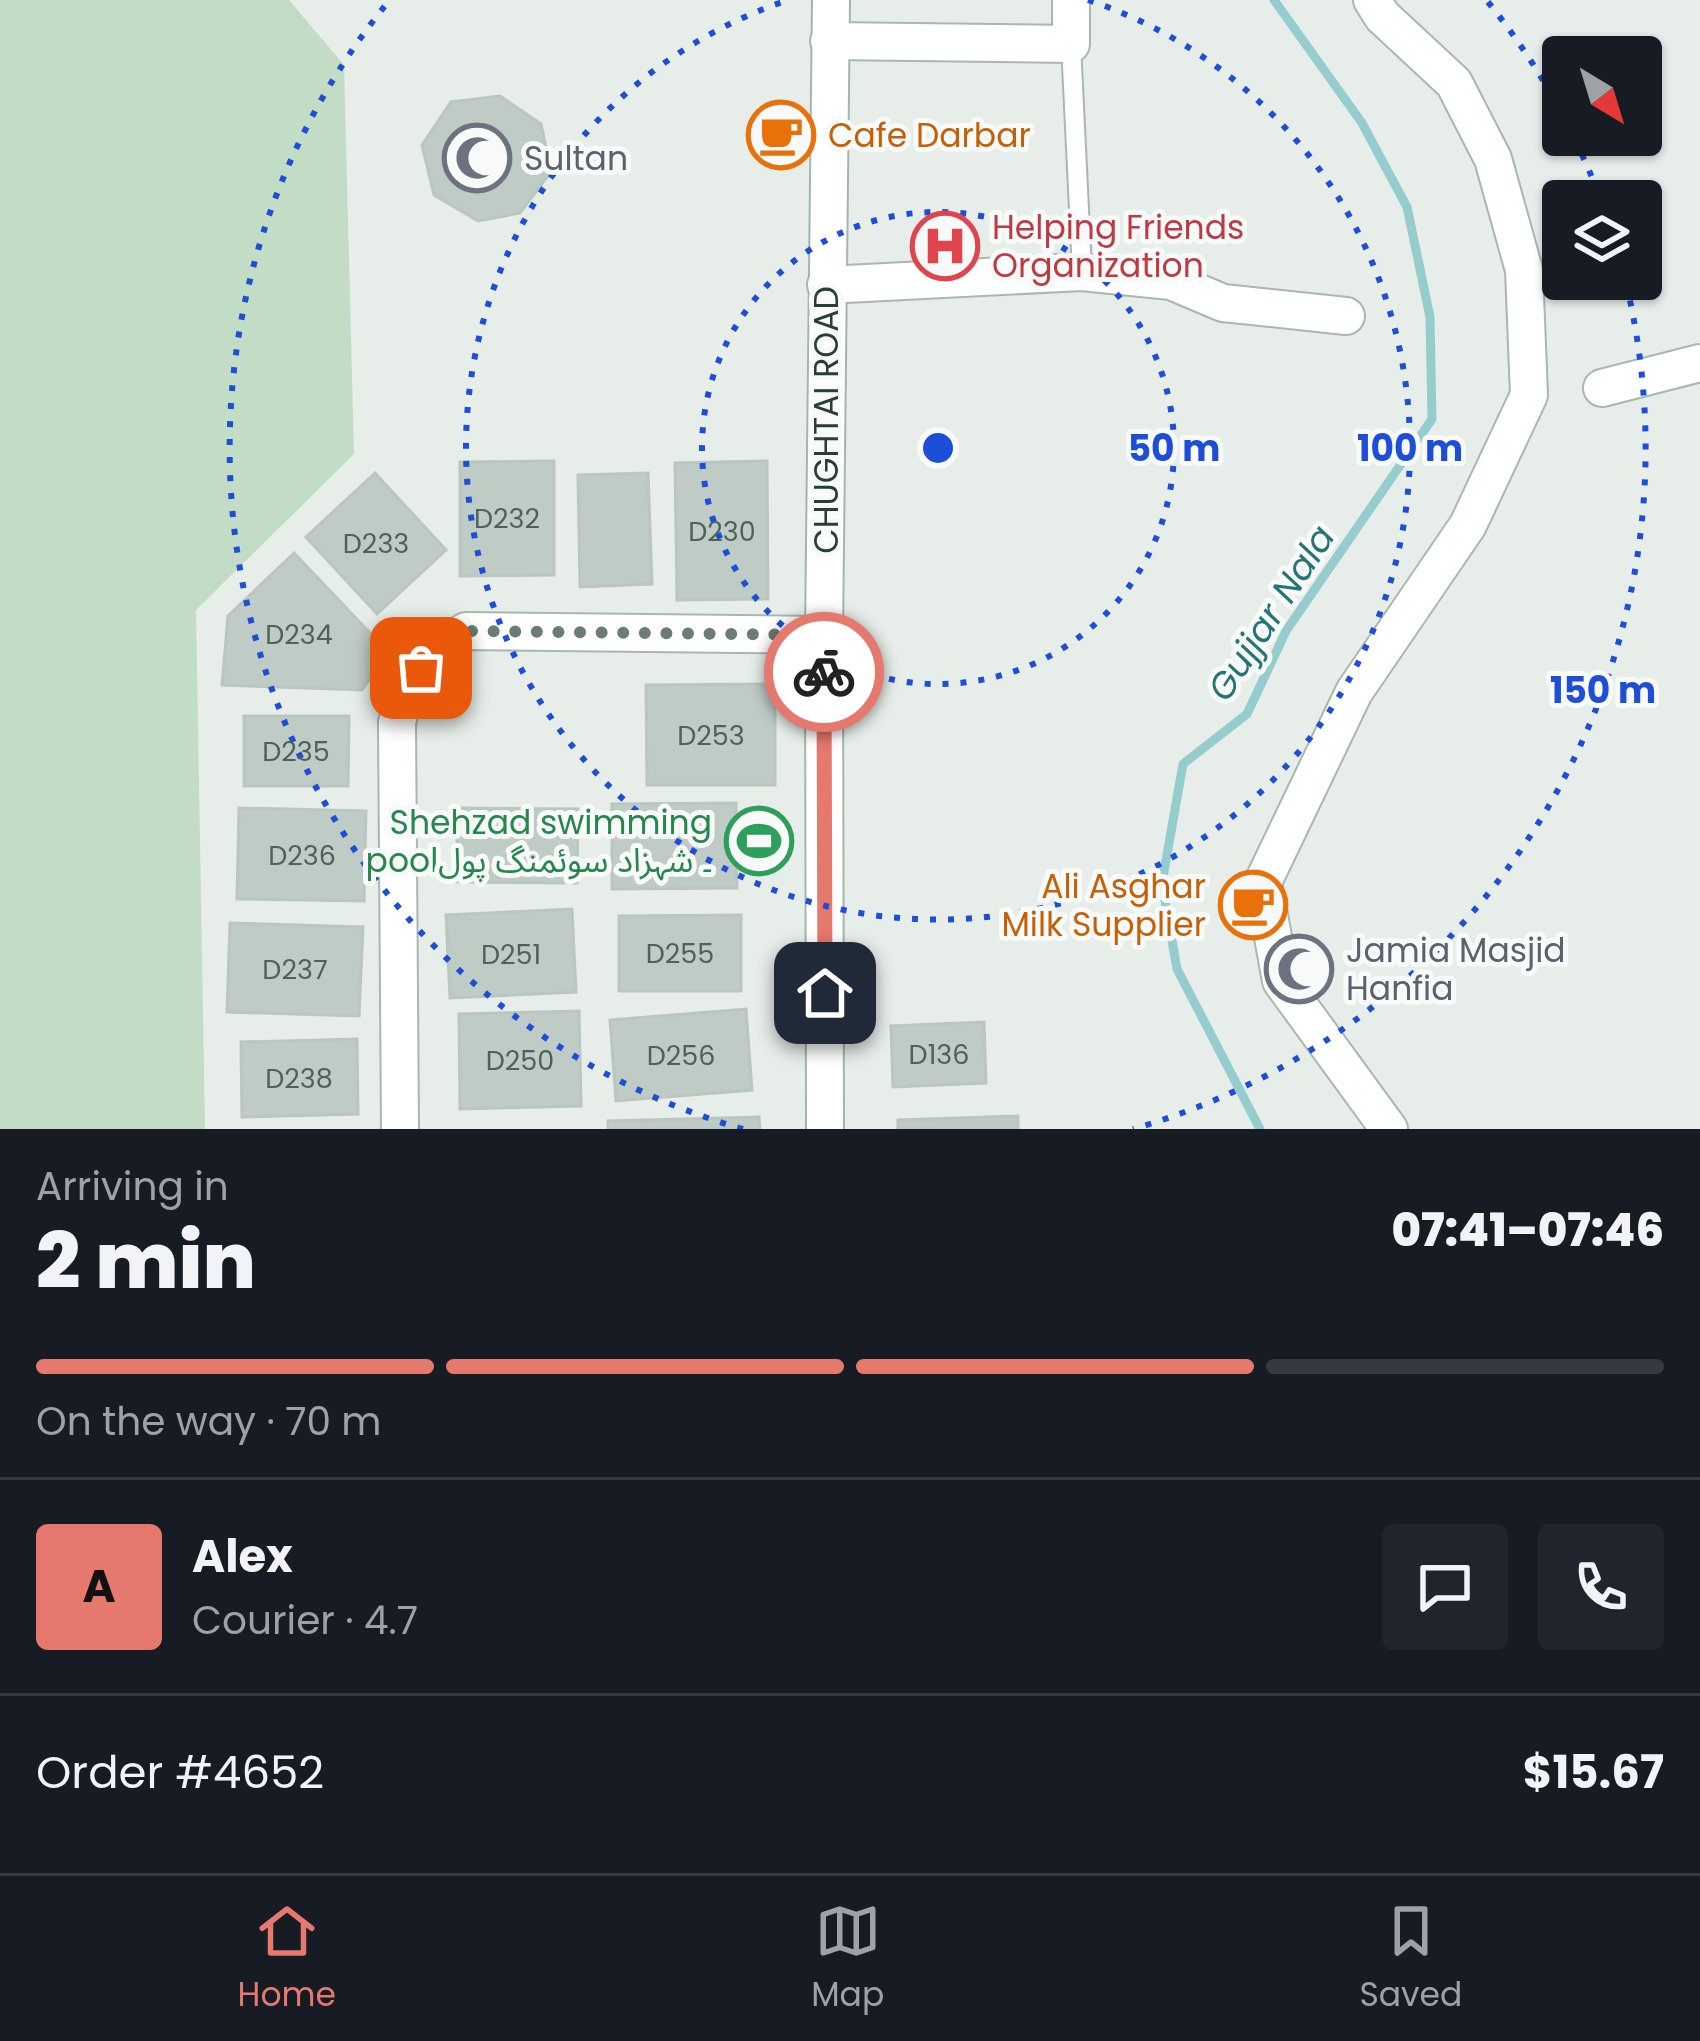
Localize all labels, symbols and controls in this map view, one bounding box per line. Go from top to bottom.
north arrow [1542,36,1662,156]
map controls [1542,36,1662,300]
cafe icon: Cafe Darbar [746,100,816,170]
place label: Cafe Darbar [828,112,1031,159]
mosque icon: Sultan [442,123,512,193]
place label: Sultan [524,135,628,182]
button: layers [1542,180,1662,300]
place label: Helping Friends Organization [992,204,1244,289]
hospital icon: Helping Friends Organization [910,211,980,281]
street label: CHUGHTAI ROAD [803,286,850,554]
text: 50 m [1128,423,1220,474]
text: 100 m [1357,423,1463,474]
centre of rings [917,427,959,469]
house number: D232 [474,500,540,537]
house number: D230 [688,513,756,550]
water label: Gujjar Nala [1195,515,1347,711]
house number: D233 [343,525,409,562]
courier [764,612,884,732]
house number: D234 [265,616,333,653]
pin [370,617,472,719]
icon: bag [388,635,454,701]
icon: bike [791,639,857,705]
text: 150 m [1550,665,1656,716]
house number: D253 [677,717,745,754]
house number: D235 [262,733,330,770]
place label: Shehzad swimming pool۔ شہزاد سوئمنگ پول [366,799,712,884]
sports icon: Shehzad swimming pool۔ شہزاد سوئمنگ پول [724,806,794,876]
house number: D236 [268,837,336,874]
place label: Ali Asghar Milk Supplier [1001,863,1206,948]
cafe icon: Ali Asghar Milk Supplier [1218,870,1288,940]
place label: Jamia Masjid Hanfia [1346,927,1566,1012]
mosque icon: Jamia Masjid Hanfia [1264,934,1334,1004]
house number: D255 [646,935,714,972]
house number: D251 [481,936,541,973]
pin [774,942,876,1044]
house number: D237 [262,951,328,988]
icon: home [792,960,858,1026]
house number: D136 [909,1036,969,1073]
house number: D256 [647,1037,715,1074]
house number: D250 [486,1042,554,1079]
house number: D238 [265,1060,333,1097]
text: Arriving in [36,1159,229,1214]
text: 07:41–07:46 [1391,1199,1664,1262]
text: 2 min [36,1206,256,1315]
text: On the way · 70 m [36,1394,382,1449]
button: chat [1382,1524,1508,1650]
button: phone [1538,1524,1664,1650]
text: Alex [192,1525,293,1588]
text: A [82,1555,116,1618]
text: Courier · 4.7 [192,1593,418,1648]
text: Order #4652 [36,1741,324,1804]
text: $15.67 [1523,1741,1664,1804]
tab: Home [238,1898,336,2020]
tab: Map [811,1898,884,2020]
tab: Saved [1359,1898,1462,2020]

